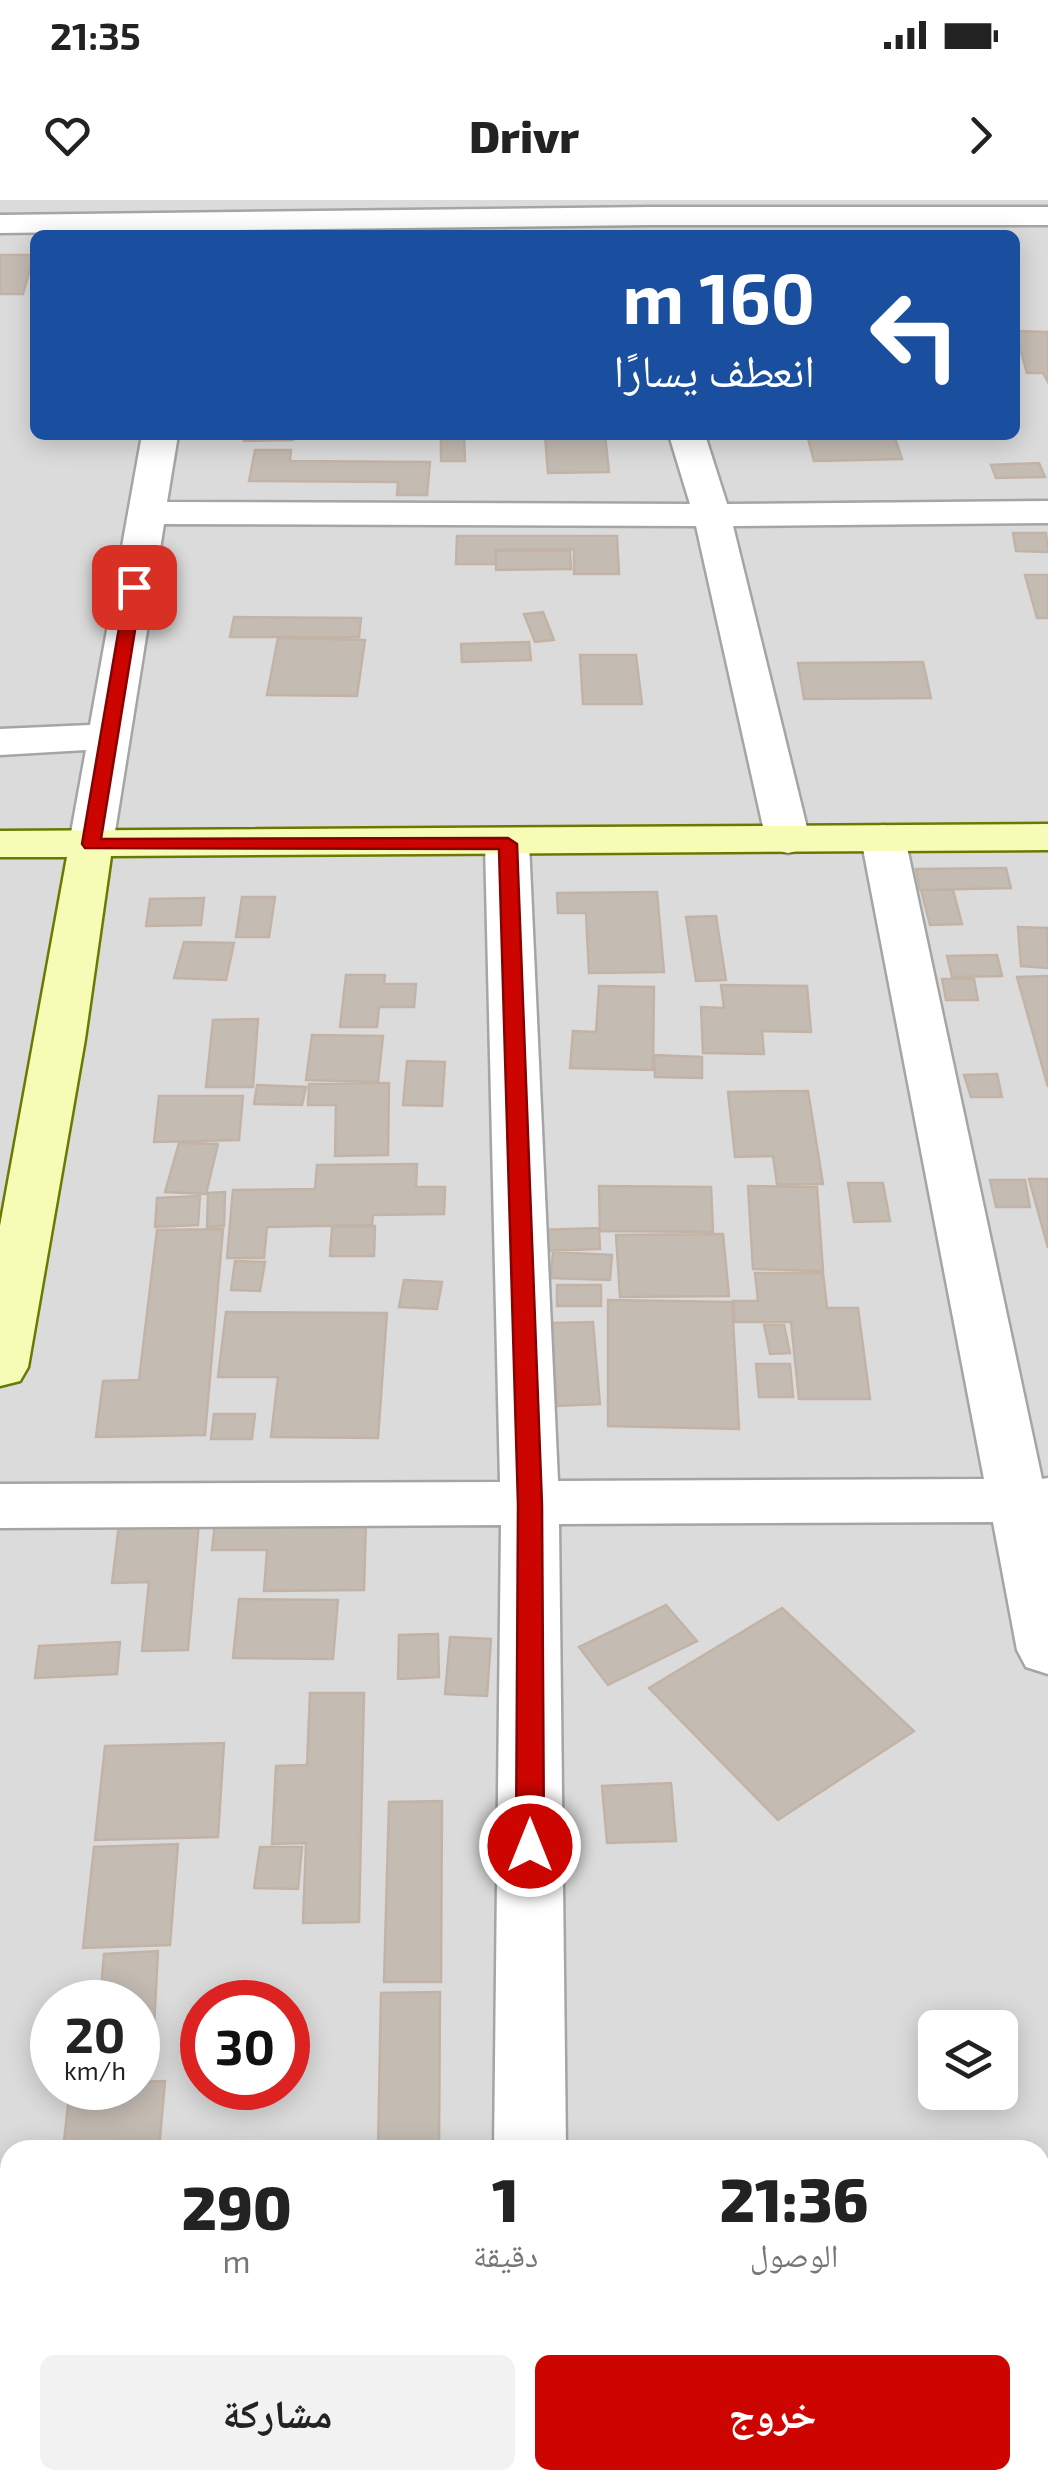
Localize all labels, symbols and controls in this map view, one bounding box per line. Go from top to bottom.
text: 21:35 [50,12,141,58]
icon: heart [40,108,95,163]
text: Drivr [469,108,579,162]
icon: forward [953,108,1008,163]
text: 160 m [622,254,815,338]
icon: left [850,270,980,400]
text: انعطف يسارًا [613,342,815,396]
pin [92,545,177,630]
icon: arrive [107,560,162,615]
position arrow [478,1794,582,1898]
speed limit sign: 30 [180,1980,310,2110]
text: 20 [65,2003,125,2063]
map controls [918,2010,1018,2110]
button: layers [918,2010,1018,2110]
text: km/h [64,2055,126,2085]
text: 1 [492,2162,519,2234]
text: 21:36 [720,2162,869,2234]
text: 290 [181,2170,292,2242]
text: دقيقة [473,2235,538,2273]
text: الوصول [750,2235,838,2273]
text: m [223,2241,251,2279]
button: مشاركة [40,2355,515,2470]
button: خروج [535,2355,1010,2470]

